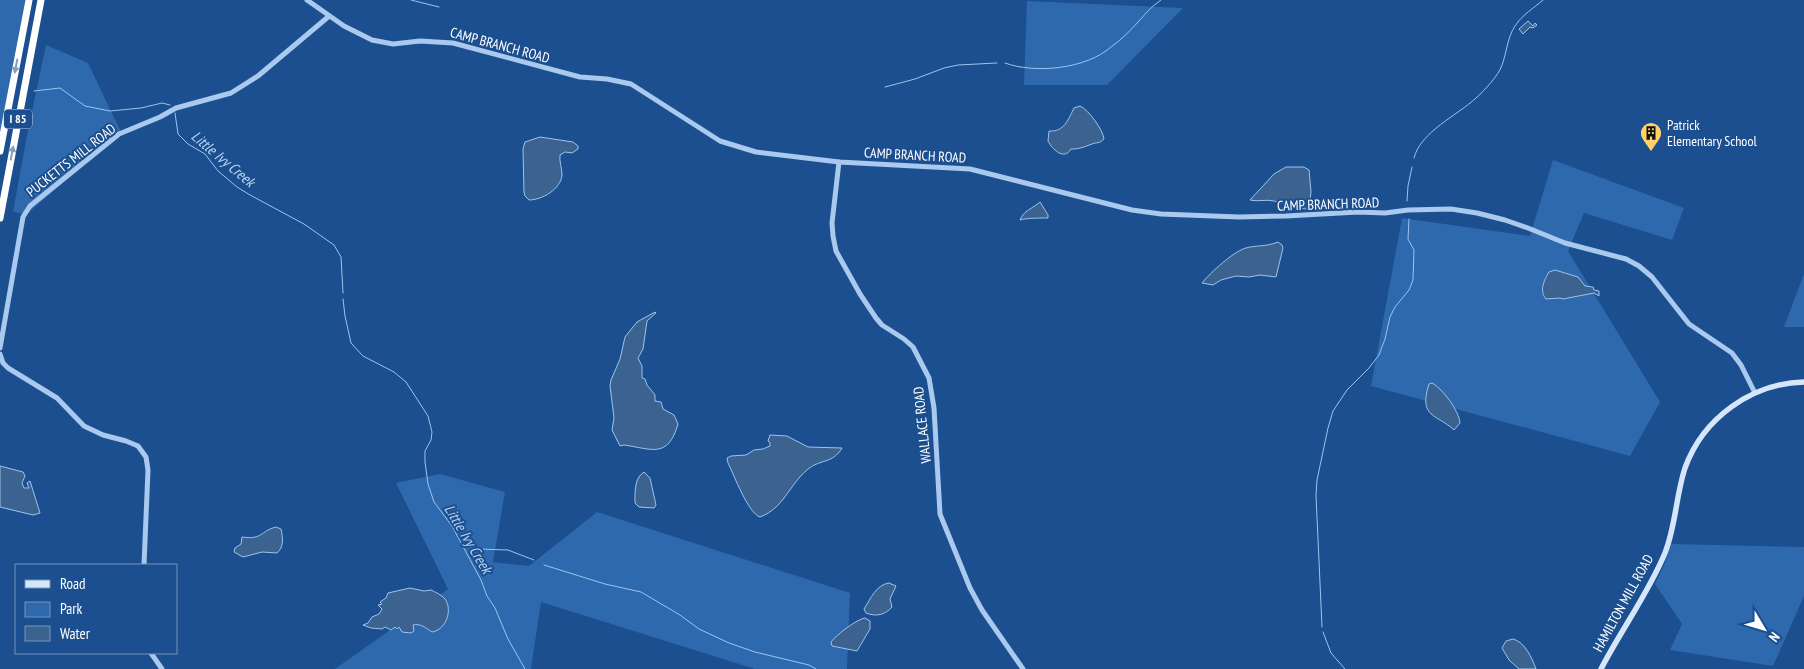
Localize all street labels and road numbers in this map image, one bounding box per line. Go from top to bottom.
street label: CAMP BRANCH ROAD [448,23,552,67]
road number: I 85 [4,110,32,128]
street label: PUCKETTS MILL ROAD [23,119,119,201]
street label: CAMP BRANCH ROAD [864,143,966,167]
street label: CAMP BRANCH ROAD [1277,193,1379,215]
street label: WALLACE ROAD [909,386,935,464]
street label: HAMILTON MILL ROAD [1589,551,1657,655]

